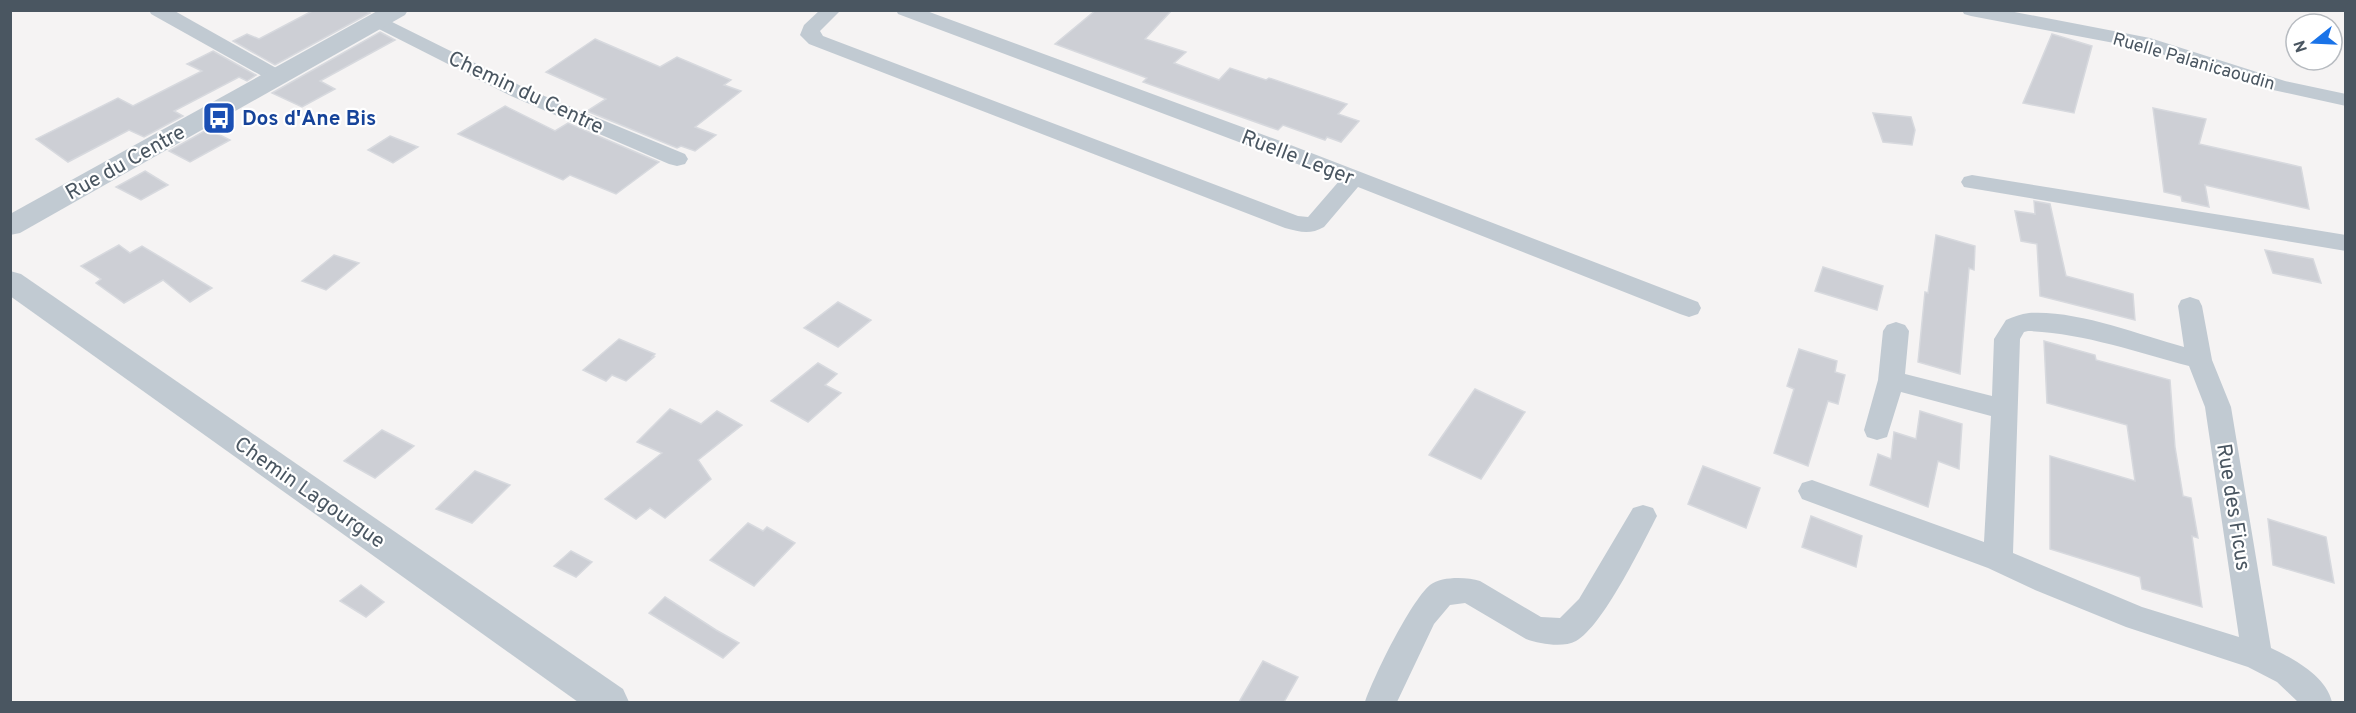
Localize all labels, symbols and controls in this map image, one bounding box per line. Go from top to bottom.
north arrow [2284,12,2344,72]
street label: Ruelle Palanicaoudin [2110,28,2277,97]
text: N [2290,37,2313,55]
street label: Chemin du Centre [443,46,607,141]
bus stop icon: Dos d'Ane Bis [201,100,237,136]
place label: Dos d'Ane Bis [242,106,376,133]
street label: Rue du Centre [61,119,190,207]
street label: Ruelle Leger [1237,125,1358,192]
street label: Chemin Lagourgue [228,431,390,555]
street label: Rue des Ficus [2209,442,2256,573]

